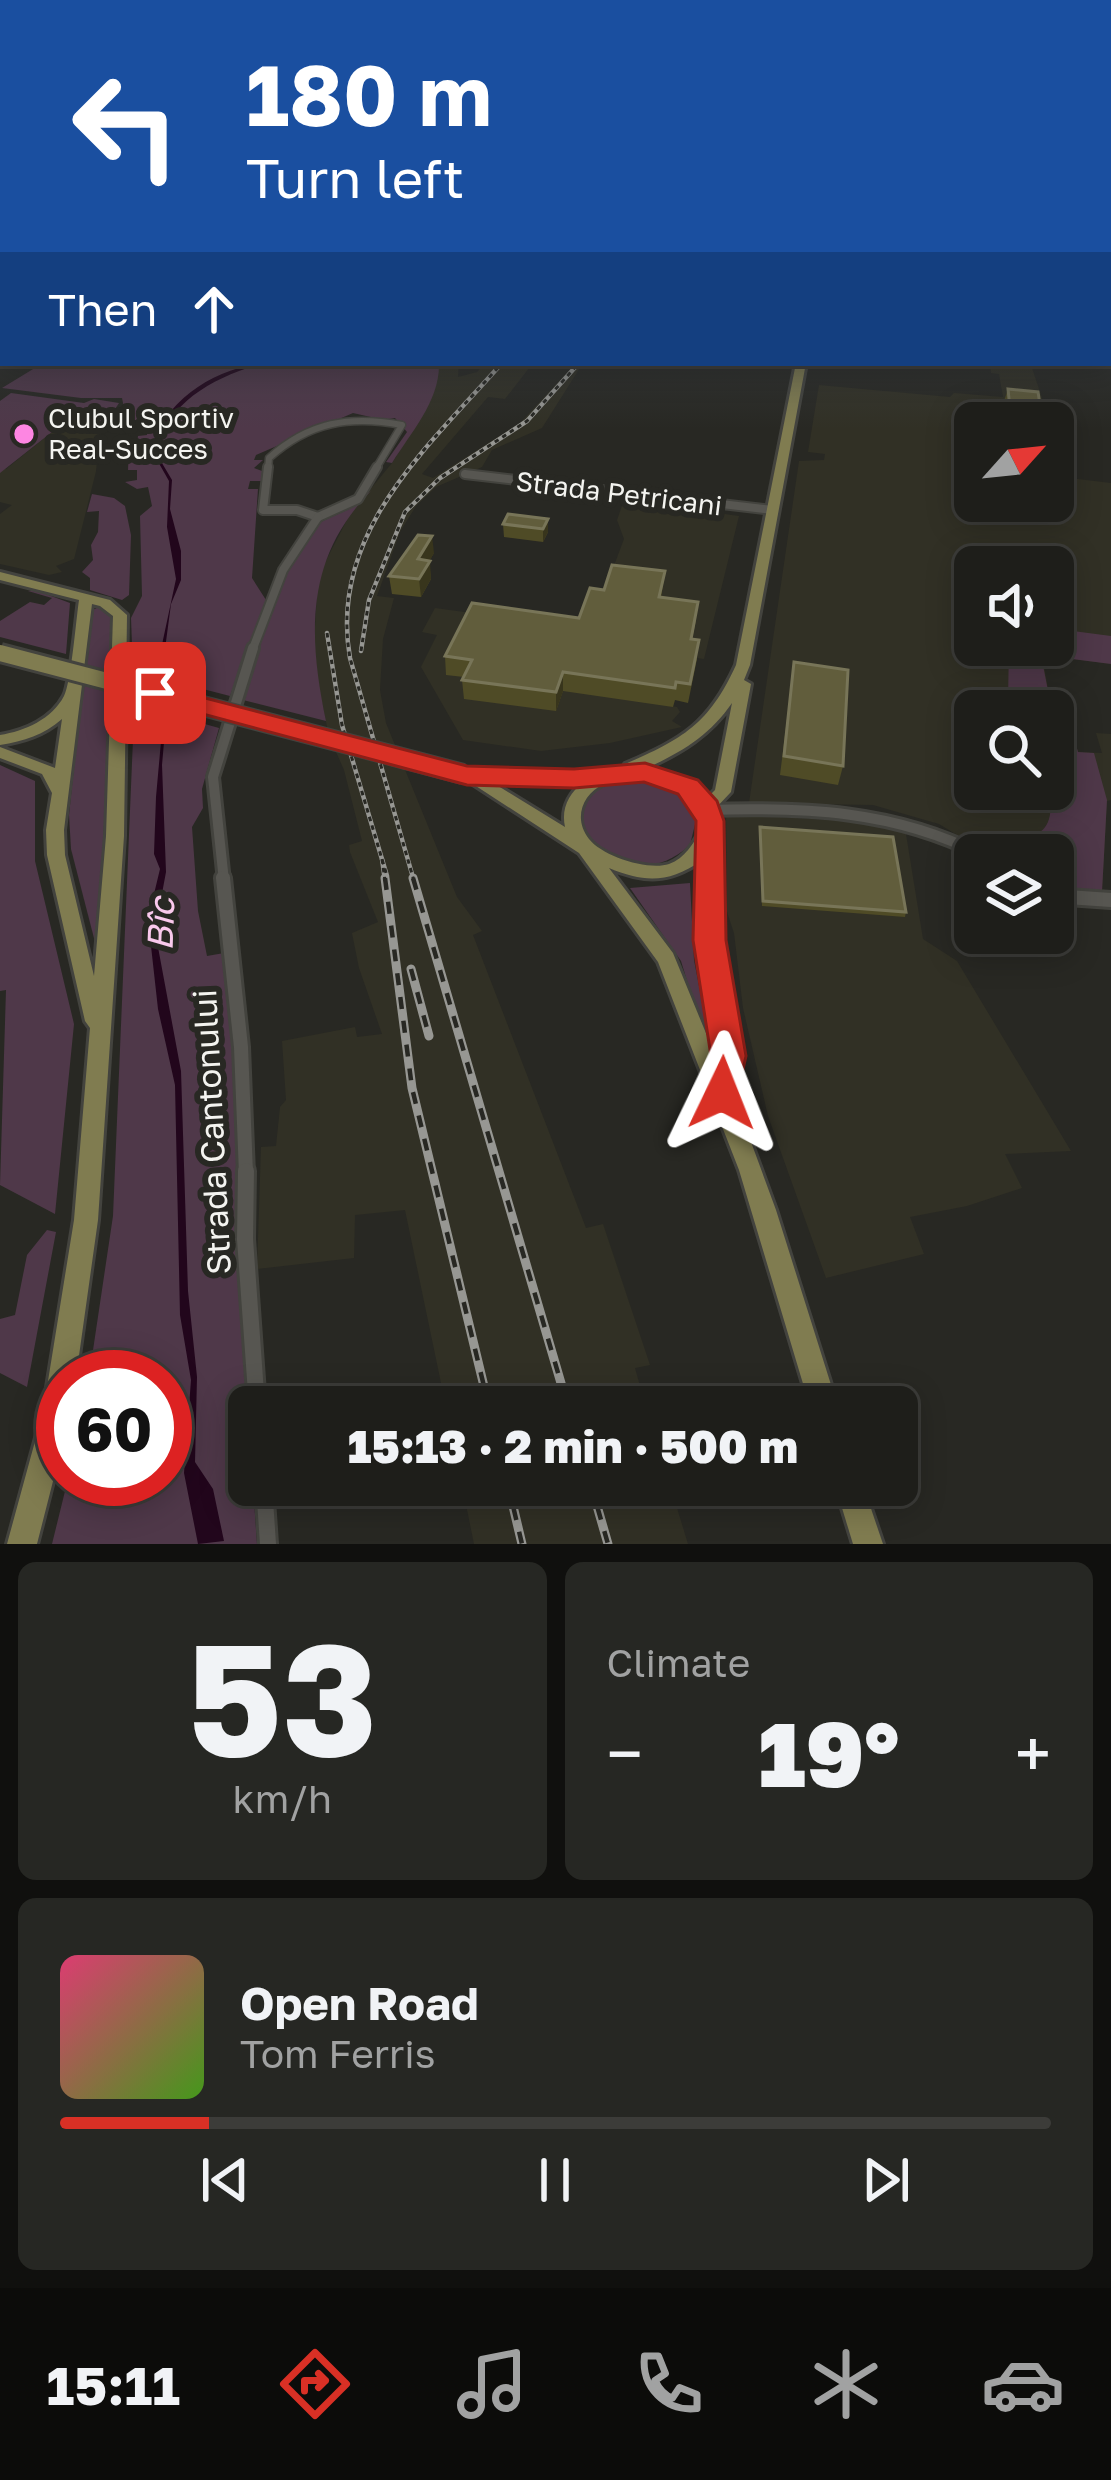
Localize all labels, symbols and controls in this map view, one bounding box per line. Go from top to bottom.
text: 180 m [246,44,492,144]
icon: left [48,48,204,204]
text: Turn left [246,145,464,210]
icon: ahead [181,276,247,342]
text: Then [48,282,157,336]
place label: Clubul Sportiv Real-Succes [48,402,234,465]
north arrow [954,402,1074,522]
map controls [954,402,1074,954]
marker: Clubul Sportiv Real-Succes [11,421,37,447]
street label: Strada Petricani [514,464,724,522]
button: sound [954,546,1074,666]
pin [104,642,206,744]
icon: arrive [122,660,188,726]
button: search [954,690,1074,810]
button: layers [954,834,1074,954]
water label: Bîc [138,894,183,951]
street label: Strada Cantonului [184,988,238,1276]
position arrow [659,1030,785,1156]
speed limit sign: 60 [36,1350,192,1506]
text: 15:13 · 2 min · 500 m [348,1419,798,1473]
text: 53 [187,1603,377,1790]
text: Climate [607,1639,750,1686]
text: 19° [758,1699,899,1807]
text: − [607,1713,643,1793]
text: + [1015,1713,1051,1793]
text: km/h [233,1775,332,1822]
text: Open Road [240,1976,479,2030]
text: Tom Ferris [240,2030,435,2077]
icon: previous [192,2147,258,2213]
icon: pause [522,2147,588,2213]
icon: next [853,2147,919,2213]
icon: directions [273,2342,357,2426]
icon: music [450,2342,534,2426]
icon: phone [627,2342,711,2426]
icon: climate [804,2342,888,2426]
icon: car [981,2342,1065,2426]
text: 15:11 [46,2352,180,2417]

